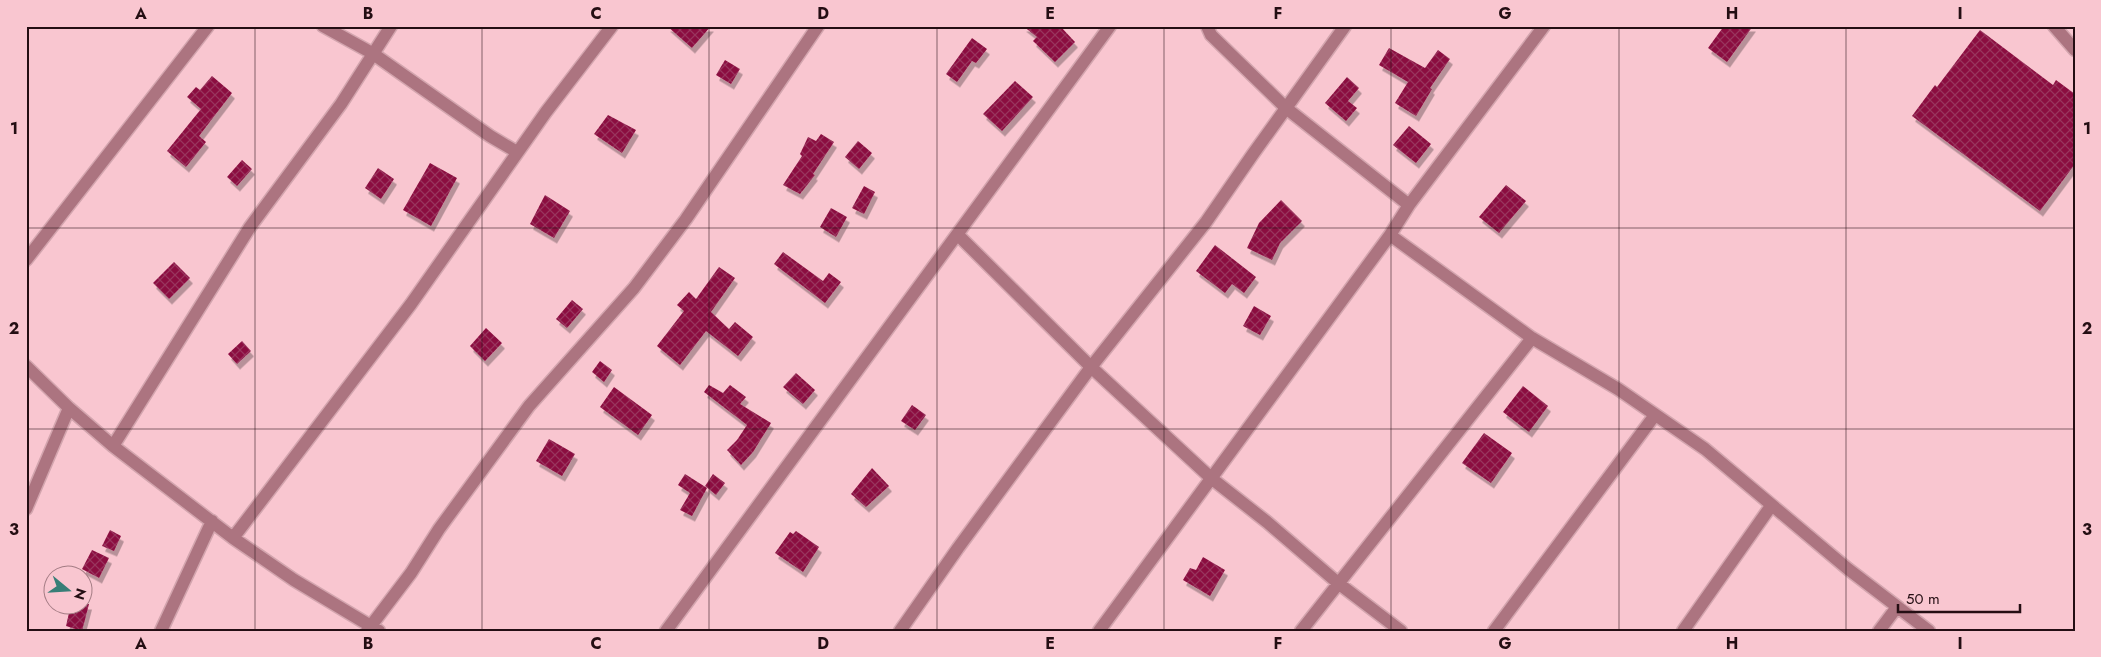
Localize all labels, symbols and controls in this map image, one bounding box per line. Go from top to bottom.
text: A [134,2,147,25]
text: B [363,2,373,25]
text: C [590,2,602,25]
text: D [817,2,829,25]
text: E [1045,2,1055,25]
text: F [1274,2,1282,25]
text: G [1498,2,1512,25]
text: H [1726,2,1738,25]
text: I [1957,2,1963,25]
text: 1 [10,117,18,140]
text: 1 [2083,117,2091,140]
text: 2 [9,317,19,340]
text: 2 [2082,317,2092,340]
text: 3 [9,518,19,541]
text: 3 [2082,518,2092,541]
north arrow [42,564,92,614]
scale bar [1898,582,2021,614]
text: N [69,586,92,602]
text: 50 m [1906,588,1940,610]
text: A [134,632,147,655]
text: B [363,632,373,655]
text: C [590,632,602,655]
text: D [817,632,829,655]
text: E [1045,632,1055,655]
text: F [1274,632,1282,655]
text: G [1498,632,1512,655]
text: H [1726,632,1738,655]
text: I [1957,632,1963,655]

